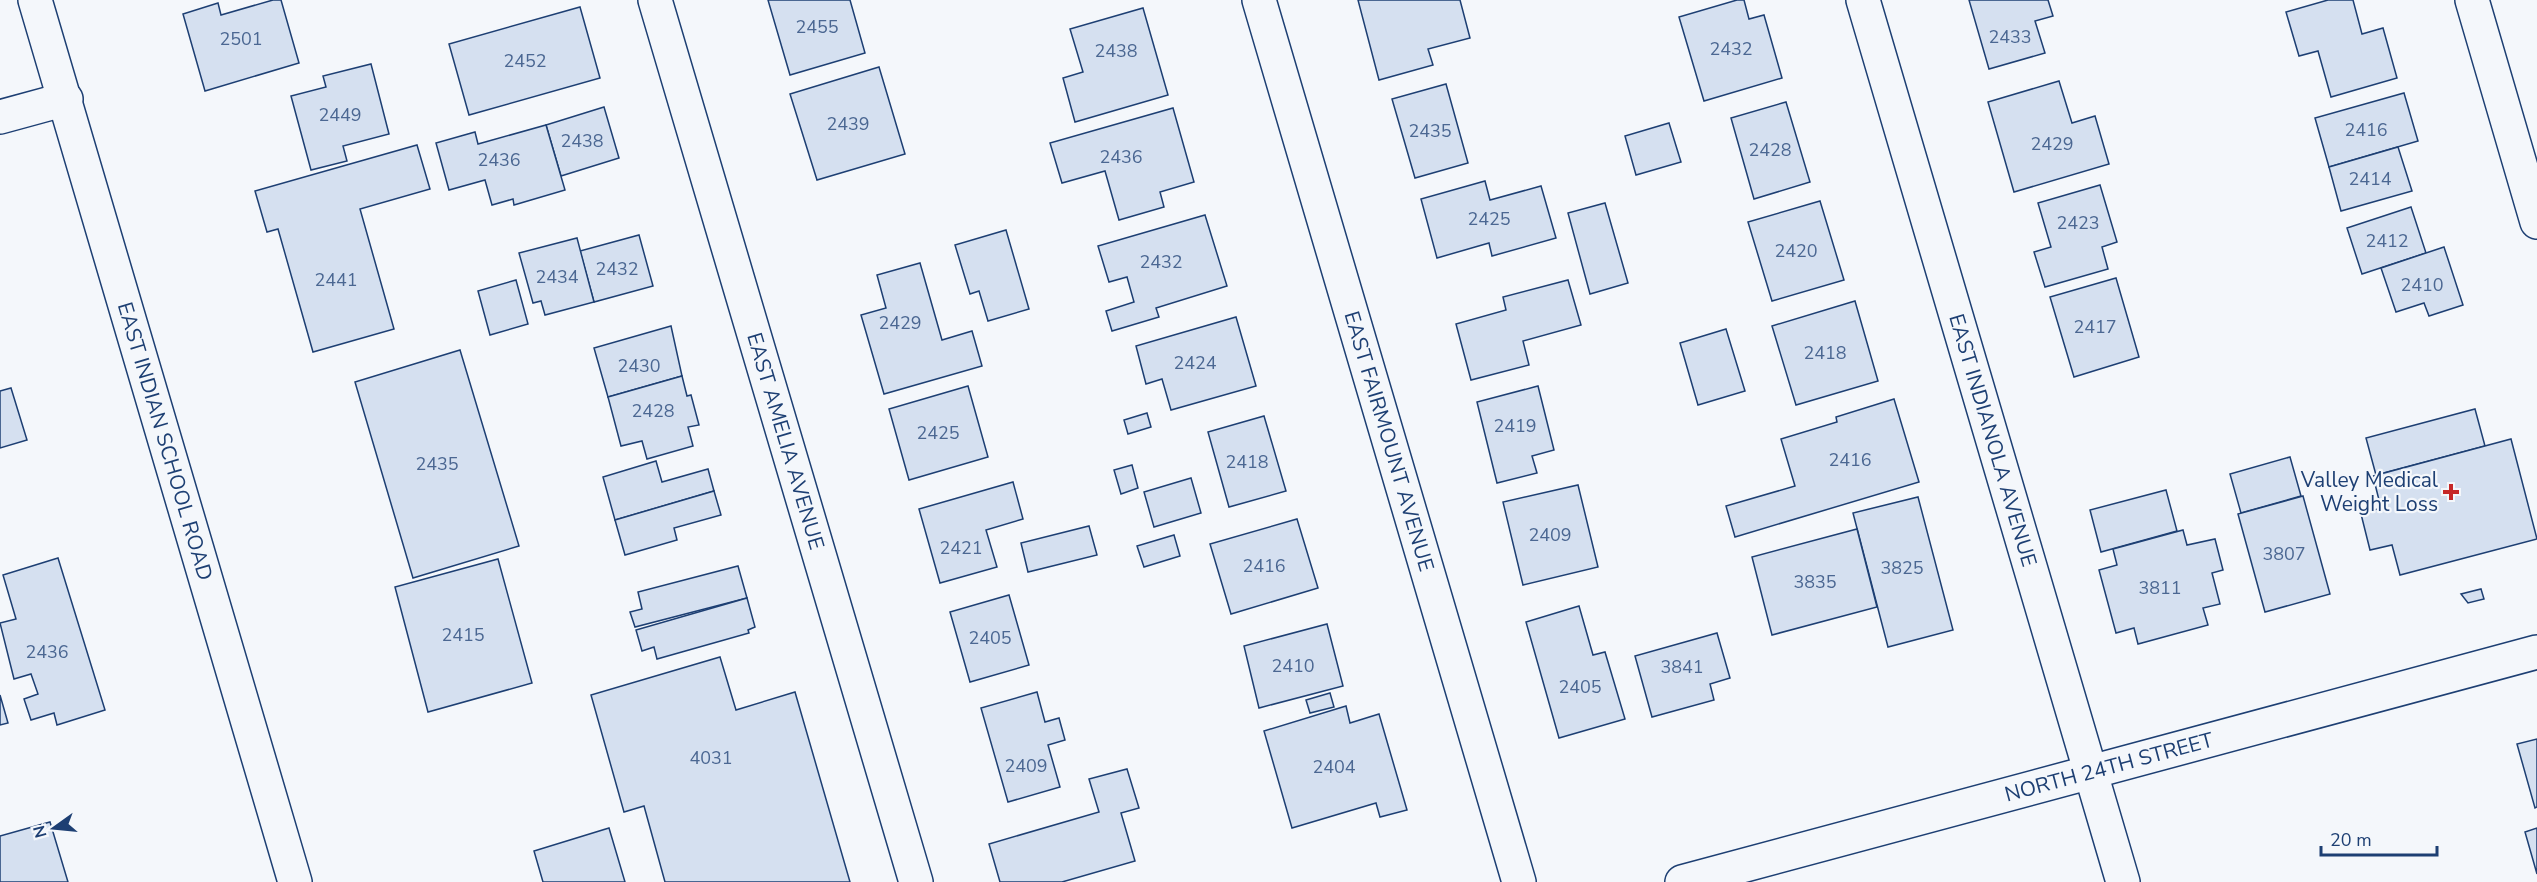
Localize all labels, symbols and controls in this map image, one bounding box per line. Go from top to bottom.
house number: 2455 [795,15,839,39]
house number: 2433 [1988,25,2032,49]
house number: 2501 [219,27,263,51]
house number: 2432 [1709,37,1753,61]
house number: 2438 [1094,39,1138,63]
house number: 2452 [503,49,547,73]
house number: 2449 [318,103,362,127]
house number: 2439 [826,112,870,136]
house number: 2416 [2344,118,2388,142]
house number: 2435 [1408,119,1452,143]
house number: 2438 [560,129,604,153]
house number: 2429 [2030,132,2074,156]
house number: 2428 [1748,138,1792,162]
house number: 2436 [1099,145,1143,169]
house number: 2436 [477,148,521,172]
house number: 2414 [2348,167,2392,191]
house number: 2425 [1467,207,1511,231]
house number: 2423 [2056,211,2100,235]
house number: 2412 [2365,229,2409,253]
house number: 2420 [1774,239,1818,263]
house number: 2432 [1139,250,1183,274]
house number: 2432 [595,257,639,281]
house number: 2434 [535,265,579,289]
house number: 2441 [314,268,358,292]
house number: 2410 [2400,273,2444,297]
street label: EAST INDIAN SCHOOL ROAD [111,299,219,584]
street label: EAST FAIRMOUNT AVENUE [1337,308,1441,575]
street label: EAST INDIANOLA AVENUE [1942,310,2043,570]
house number: 2429 [878,311,922,335]
house number: 2417 [2073,315,2117,339]
street label: EAST AMELIA AVENUE [740,329,831,553]
house number: 2418 [1803,341,1847,365]
house number: 2424 [1173,351,1217,375]
house number: 2430 [617,354,661,378]
house number: 2428 [631,399,675,423]
house number: 2419 [1493,414,1537,438]
house number: 2425 [916,421,960,445]
house number: 2416 [1828,448,1872,472]
house number: 2418 [1225,450,1269,474]
house number: 2435 [415,452,459,476]
place label: Valley Medical Weight Loss [2300,466,2439,518]
marker: Valley Medical Weight Loss [2442,483,2460,501]
house number: 2409 [1528,523,1572,547]
house number: 2421 [939,536,983,560]
house number: 3807 [2262,542,2306,566]
house number: 2416 [1242,554,1286,578]
house number: 3825 [1880,556,1924,580]
house number: 3835 [1793,570,1837,594]
house number: 3811 [2138,576,2182,600]
house number: 2415 [441,623,485,647]
house number: 2405 [968,626,1012,650]
house number: 2436 [25,640,69,664]
house number: 2410 [1271,654,1315,678]
house number: 3841 [1660,655,1704,679]
house number: 2405 [1558,675,1602,699]
street label: NORTH 24TH STREET [2001,726,2217,809]
house number: 4031 [689,746,733,770]
house number: 2409 [1004,754,1048,778]
house number: 2404 [1312,755,1356,779]
north arrow [24,798,84,858]
scale bar [2321,819,2436,857]
text: N [28,823,53,840]
text: 20 m [2330,828,2372,852]

